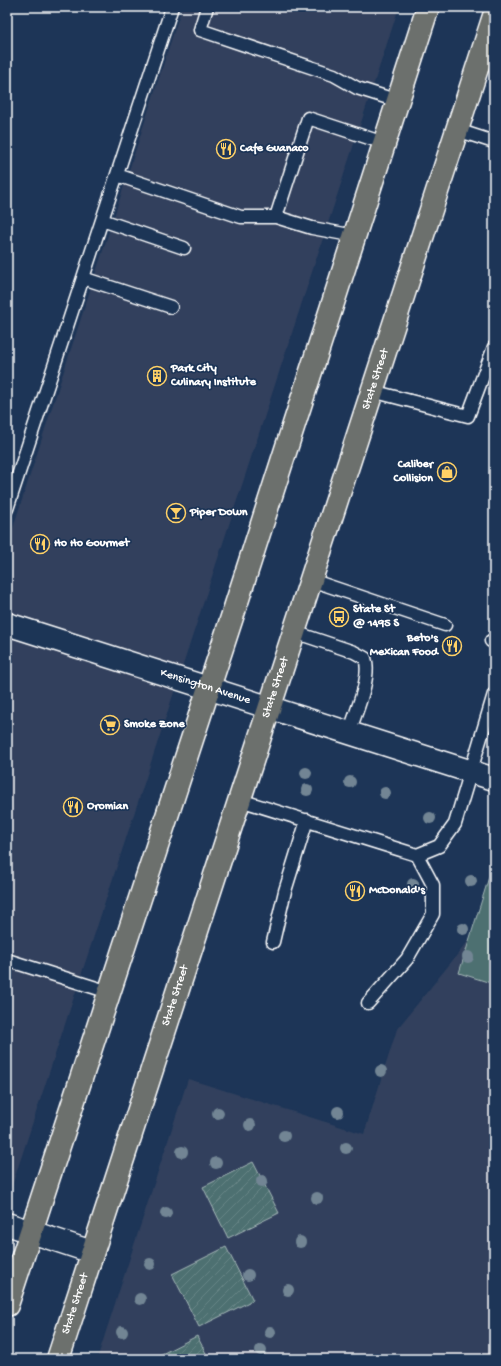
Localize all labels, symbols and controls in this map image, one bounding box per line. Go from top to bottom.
restaurant icon: Cafe Guanaco [215,138,237,160]
place label: Cafe Guanaco [239,142,309,156]
street label: State Street [360,346,393,412]
place label: Park City Culinary Institute [170,362,257,390]
building icon: Park City Culinary Institute [146,365,168,387]
place label: Caliber Collision [392,458,435,486]
shop icon: Caliber Collision [436,461,458,483]
bar icon: Piper Down [165,502,187,524]
place label: Piper Down [189,506,248,520]
restaurant icon: Ho Ho Gourmet [29,533,51,555]
place label: Ho Ho Gourmet [54,537,130,551]
place label: State St @ 1495 S [353,603,399,631]
bus stop icon: State St @ 1495 S [328,606,350,628]
place label: Beto's Mexican Food [370,632,440,660]
restaurant icon: Beto's Mexican Food [441,635,463,657]
street label: State Street [260,654,293,720]
street label: Kensington Avenue [158,666,253,708]
supermarket icon: Smoke Zone [99,714,121,736]
place label: Smoke Zone [124,718,185,732]
restaurant icon: Oromian [62,796,84,818]
place label: Oromian [87,800,128,814]
restaurant icon: McDonald's [344,880,366,902]
place label: McDonald's [369,884,426,898]
street label: State Street [160,962,193,1028]
street label: State Street [60,1271,93,1336]

